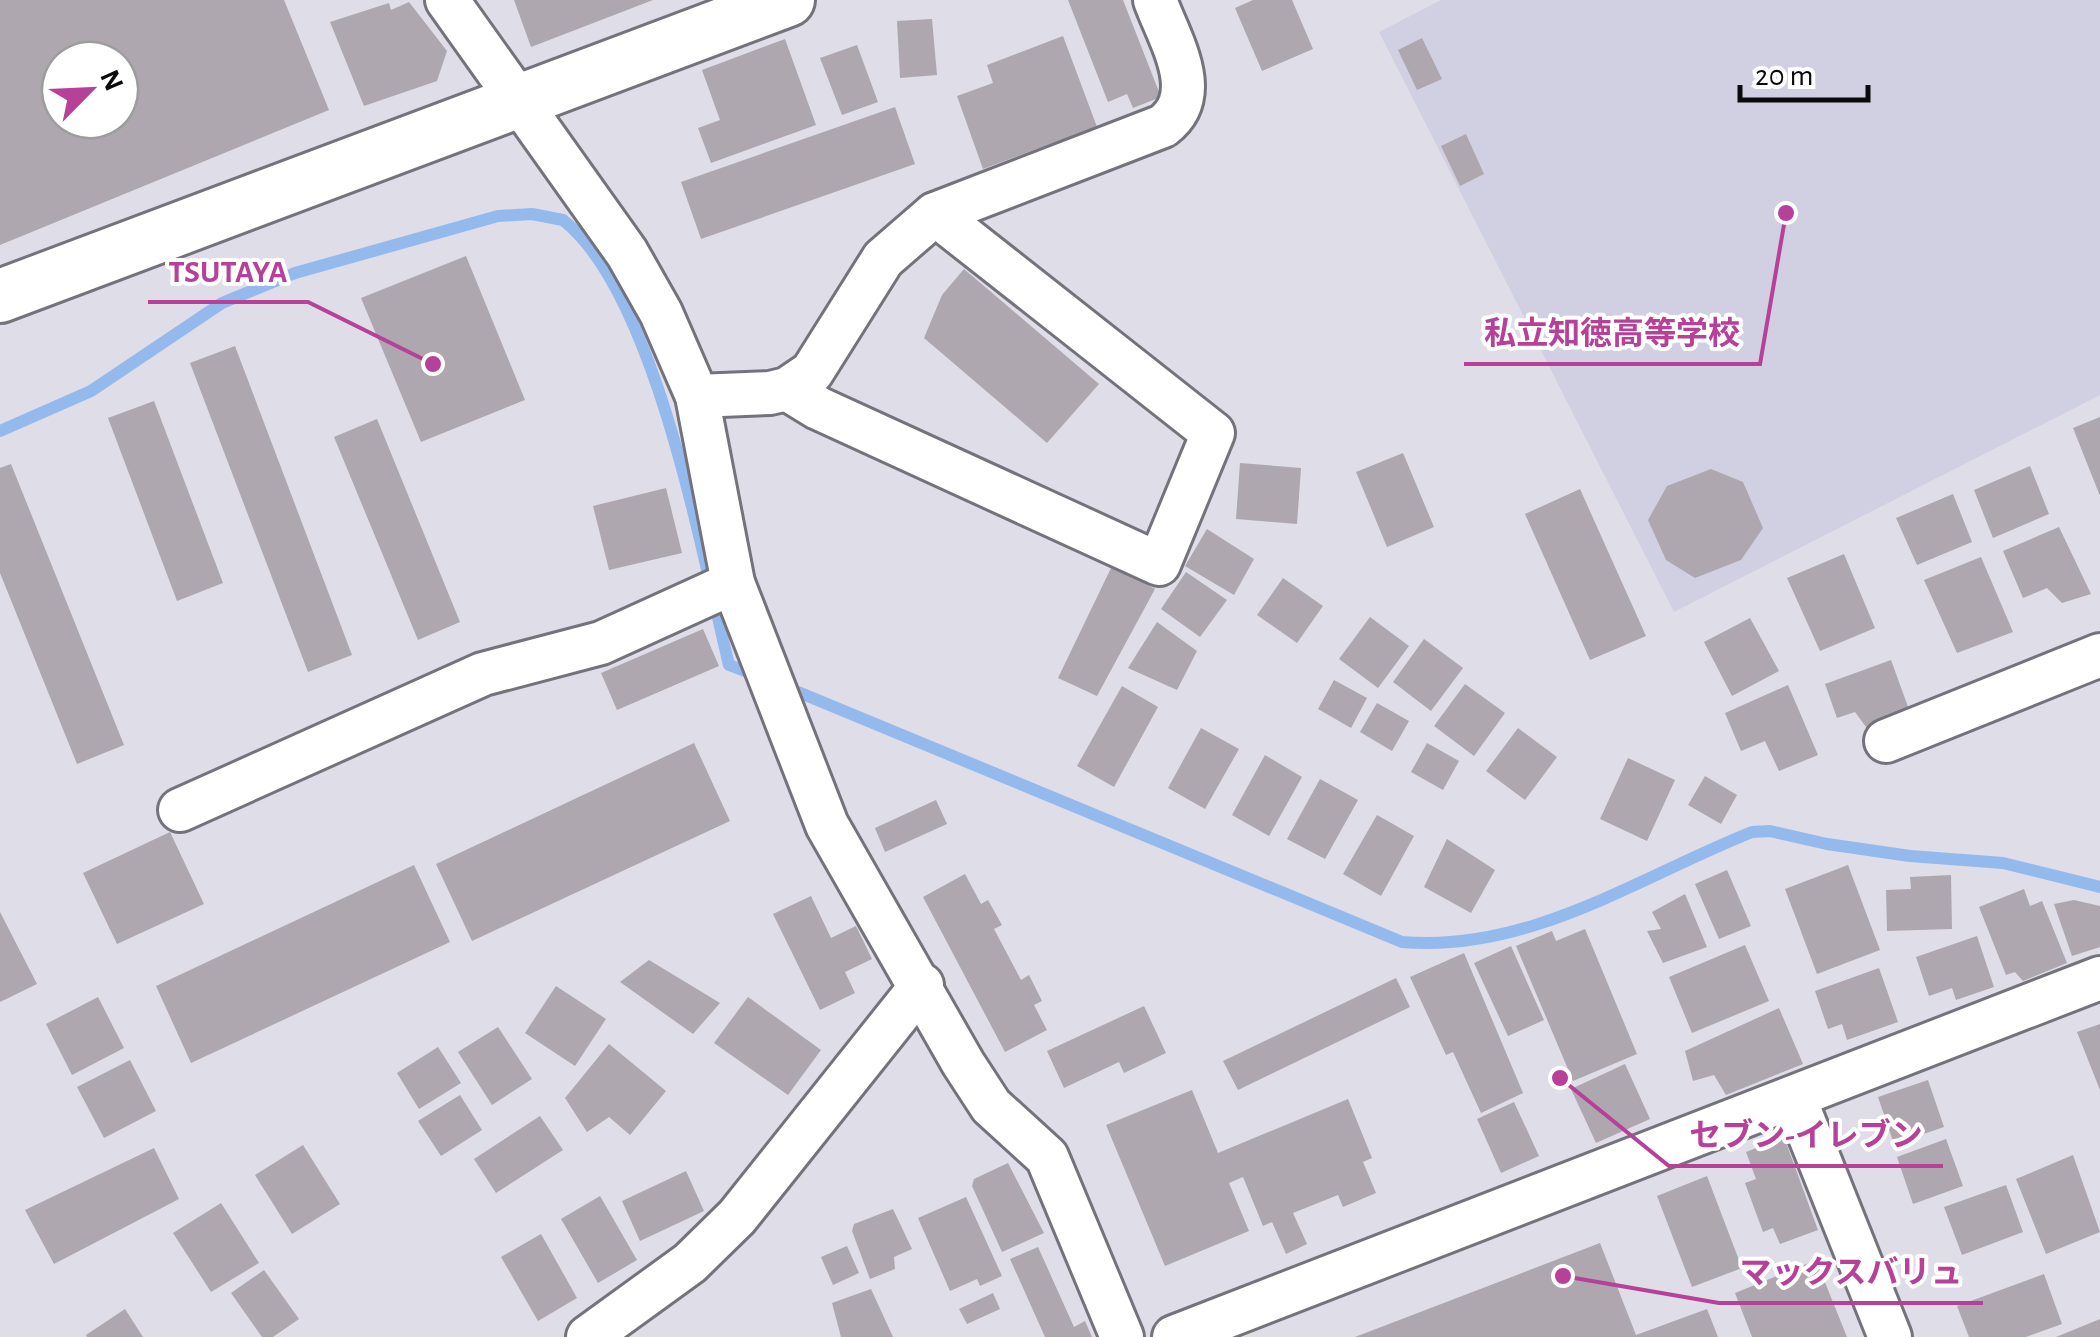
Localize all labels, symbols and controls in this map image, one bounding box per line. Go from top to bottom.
north arrow [40,40,140,140]
scale bar [1740,40,1868,102]
text: 20 m [1755,61,1813,91]
text: N [94,66,128,95]
callout: TSUTAYA [148,240,308,302]
text: TSUTAYA [168,256,288,288]
callout: 私立知徳高等学校 [1464,302,1760,364]
text: 私立知徳高等学校 [1484,316,1740,350]
callout: セブン-イレブン [1669,1104,1943,1166]
text: セブン-イレブン [1689,1118,1923,1152]
callout: マックスバリュ [1719,1241,1983,1303]
text: マックスバリュ [1739,1256,1963,1289]

